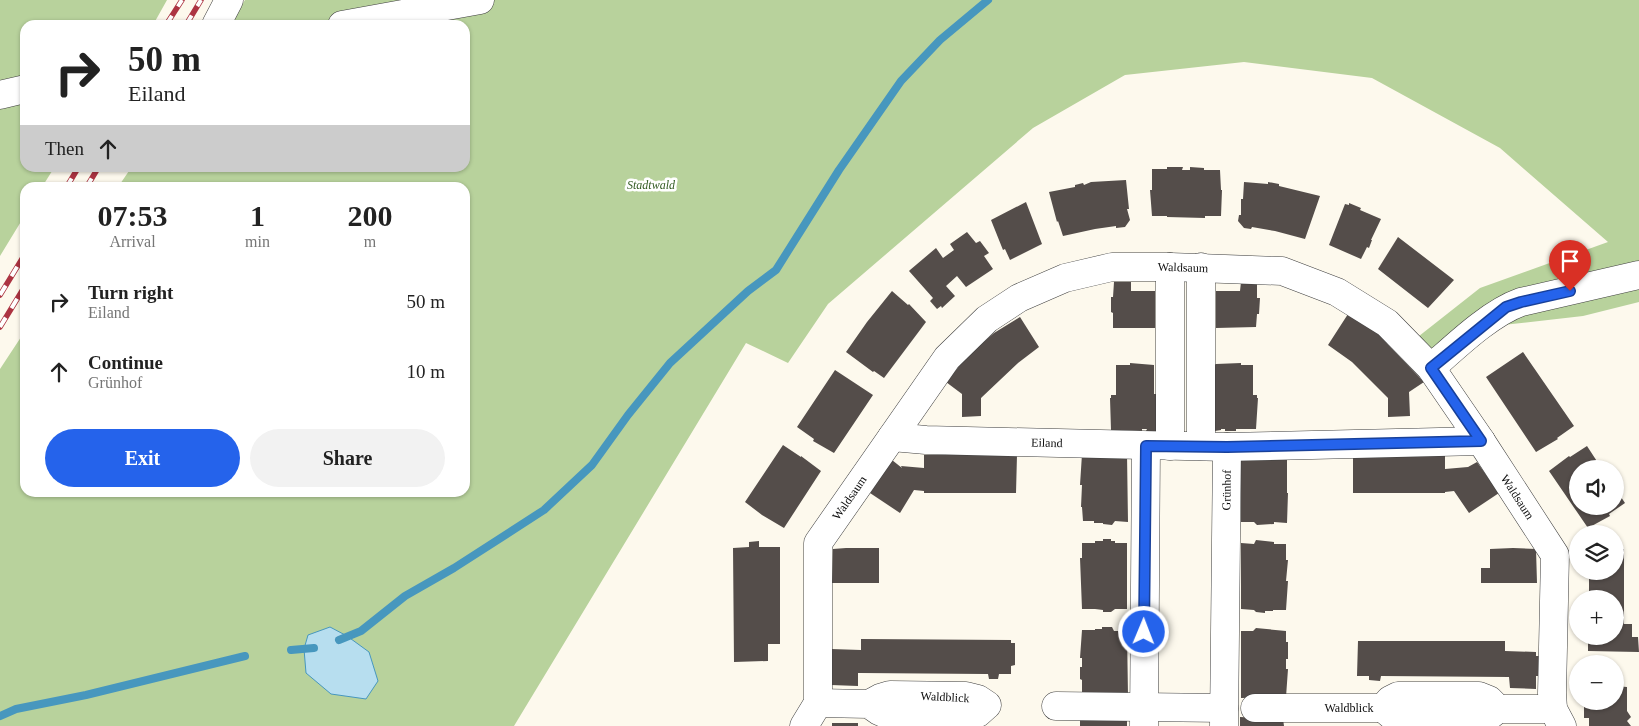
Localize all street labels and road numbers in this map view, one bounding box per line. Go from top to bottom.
street label: Waldsaum [1158,260,1209,275]
street label: Eiland [1031,435,1063,450]
street label: Grünhof [1219,470,1234,510]
street label: Waldsaum [1498,472,1537,523]
street label: Waldsaum [829,473,870,522]
street label: Waldblick [920,689,970,705]
street label: Waldblick [1324,701,1374,715]

